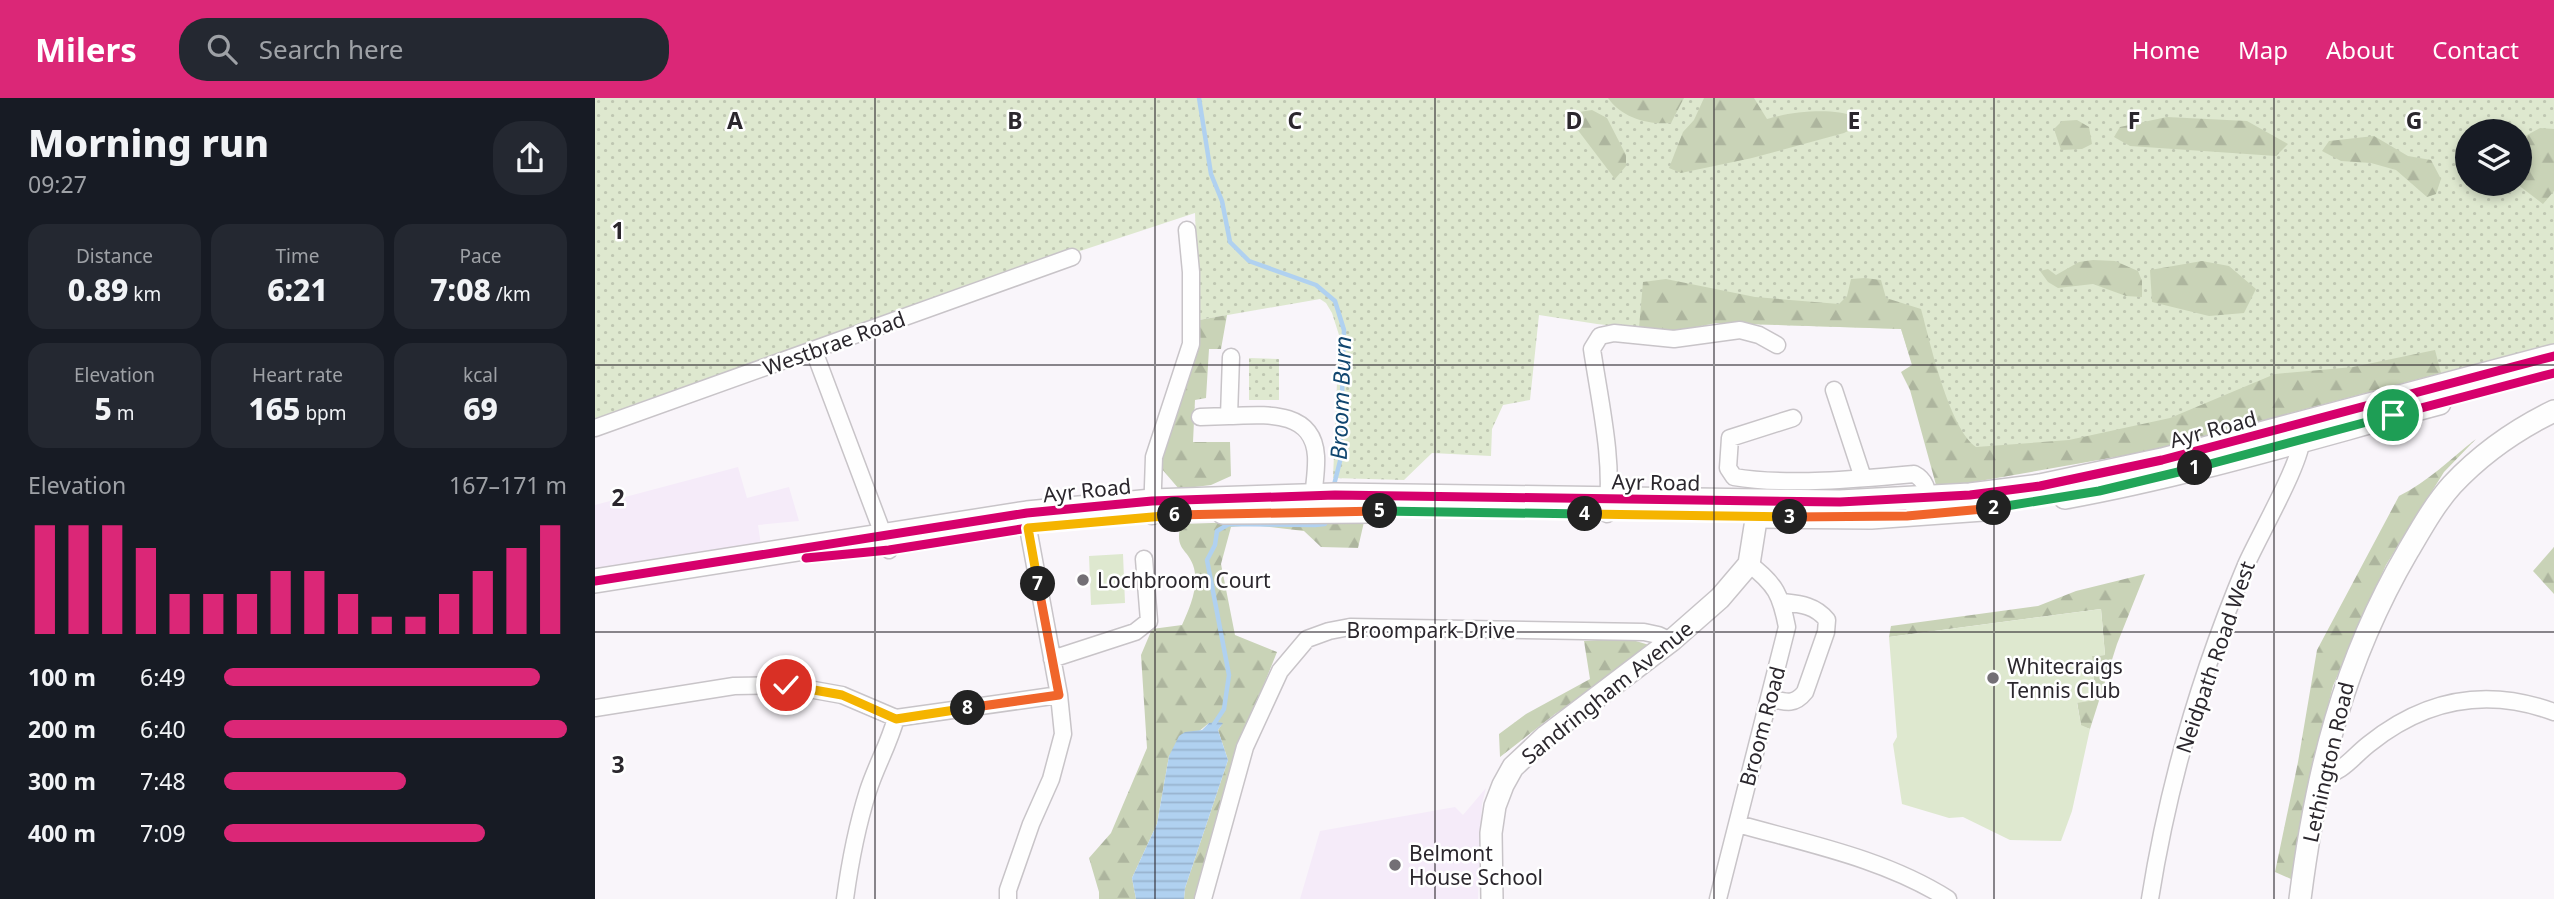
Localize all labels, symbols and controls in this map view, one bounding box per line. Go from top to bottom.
search box [179,18,669,81]
text: Milers [35,27,137,72]
icon: search [203,30,241,68]
text: Search here [259,31,404,67]
text: Home [2132,33,2200,66]
text: Map [2238,33,2288,66]
text: About [2326,33,2394,66]
text: Contact [2432,33,2519,66]
text: A [727,104,743,136]
text: B [1007,104,1023,136]
text: C [1288,104,1303,136]
text: D [1566,104,1582,136]
text: E [1848,104,1860,136]
text: F [2128,104,2140,136]
text: G [2406,104,2422,136]
text: Morning run [28,116,269,168]
map controls [2455,119,2532,196]
button: layers [2455,119,2532,196]
button: share [493,121,567,195]
text: 09:27 [28,168,87,200]
text: 1 [611,214,625,246]
text: Distance [76,243,153,269]
text: Time [276,243,319,269]
text: Pace [460,243,502,269]
text: 0.89 [68,269,128,310]
text: 6:21 [267,269,328,310]
text: 7:08 [430,269,491,310]
text: km [128,281,161,307]
text: /km [491,281,531,307]
street label: Westbrae Road [759,304,909,382]
water label: Broom Burn [1322,335,1358,461]
text: Elevation [74,362,155,388]
text: Heart rate [252,362,343,388]
text: kcal [463,362,498,388]
pin [2363,385,2423,445]
text: 5 [94,388,112,429]
text: 165 [248,388,300,429]
text: 69 [463,388,498,429]
icon: arrive [2374,396,2412,434]
text: m [112,400,135,426]
text: bpm [300,400,347,426]
street label: Ayr Road [2167,404,2259,454]
pin: 1 [2177,450,2213,486]
text: 1 [2189,454,2200,480]
street label: Ayr Road [1611,467,1701,497]
text: Elevation [28,469,126,501]
text: 167–171 m [449,469,567,501]
street label: Ayr Road [1041,471,1133,509]
text: 2 [611,481,625,513]
pin: 2 [1977,490,2011,526]
pin: 5 [1363,494,1397,528]
text: 2 [1988,494,1999,520]
pin: 4 [1567,496,1602,532]
text: 5 [1374,497,1385,523]
pin: 6 [1157,498,1193,532]
text: 4 [1579,500,1590,526]
pin: 3 [1773,500,1807,534]
text: 6 [1169,501,1180,527]
text: 3 [1784,503,1795,529]
street label: Neidpath Road West [2169,557,2261,757]
pin: 7 [1021,566,1055,602]
place label: Lochbroom Court [1097,566,1271,594]
text: 7 [1032,570,1043,596]
marker: Lochbroom Court [1075,572,1091,588]
street label: Sandringham Avenue [1516,614,1698,770]
street label: Broompark Drive [1347,616,1515,644]
place label: Whitecraigs Tennis Club [2007,652,2123,704]
pin [756,655,816,715]
text: 100 m [28,661,96,693]
text: 6:49 [140,661,186,693]
street label: Broom Road [1733,663,1791,789]
icon: check [767,666,805,704]
marker: Whitecraigs Tennis Club [1985,670,2001,686]
street label: Lethington Road [2296,679,2360,845]
pin: 8 [951,690,985,726]
text: 8 [962,694,973,720]
text: 200 m [28,713,96,745]
text: 6:40 [140,713,186,745]
text: 3 [611,748,625,780]
text: 300 m [28,765,96,797]
text: 7:48 [140,765,186,797]
text: 400 m [28,817,96,849]
text: 7:09 [140,817,186,849]
place label: Belmont House School [1409,839,1543,891]
marker: Belmont House School [1387,857,1403,873]

